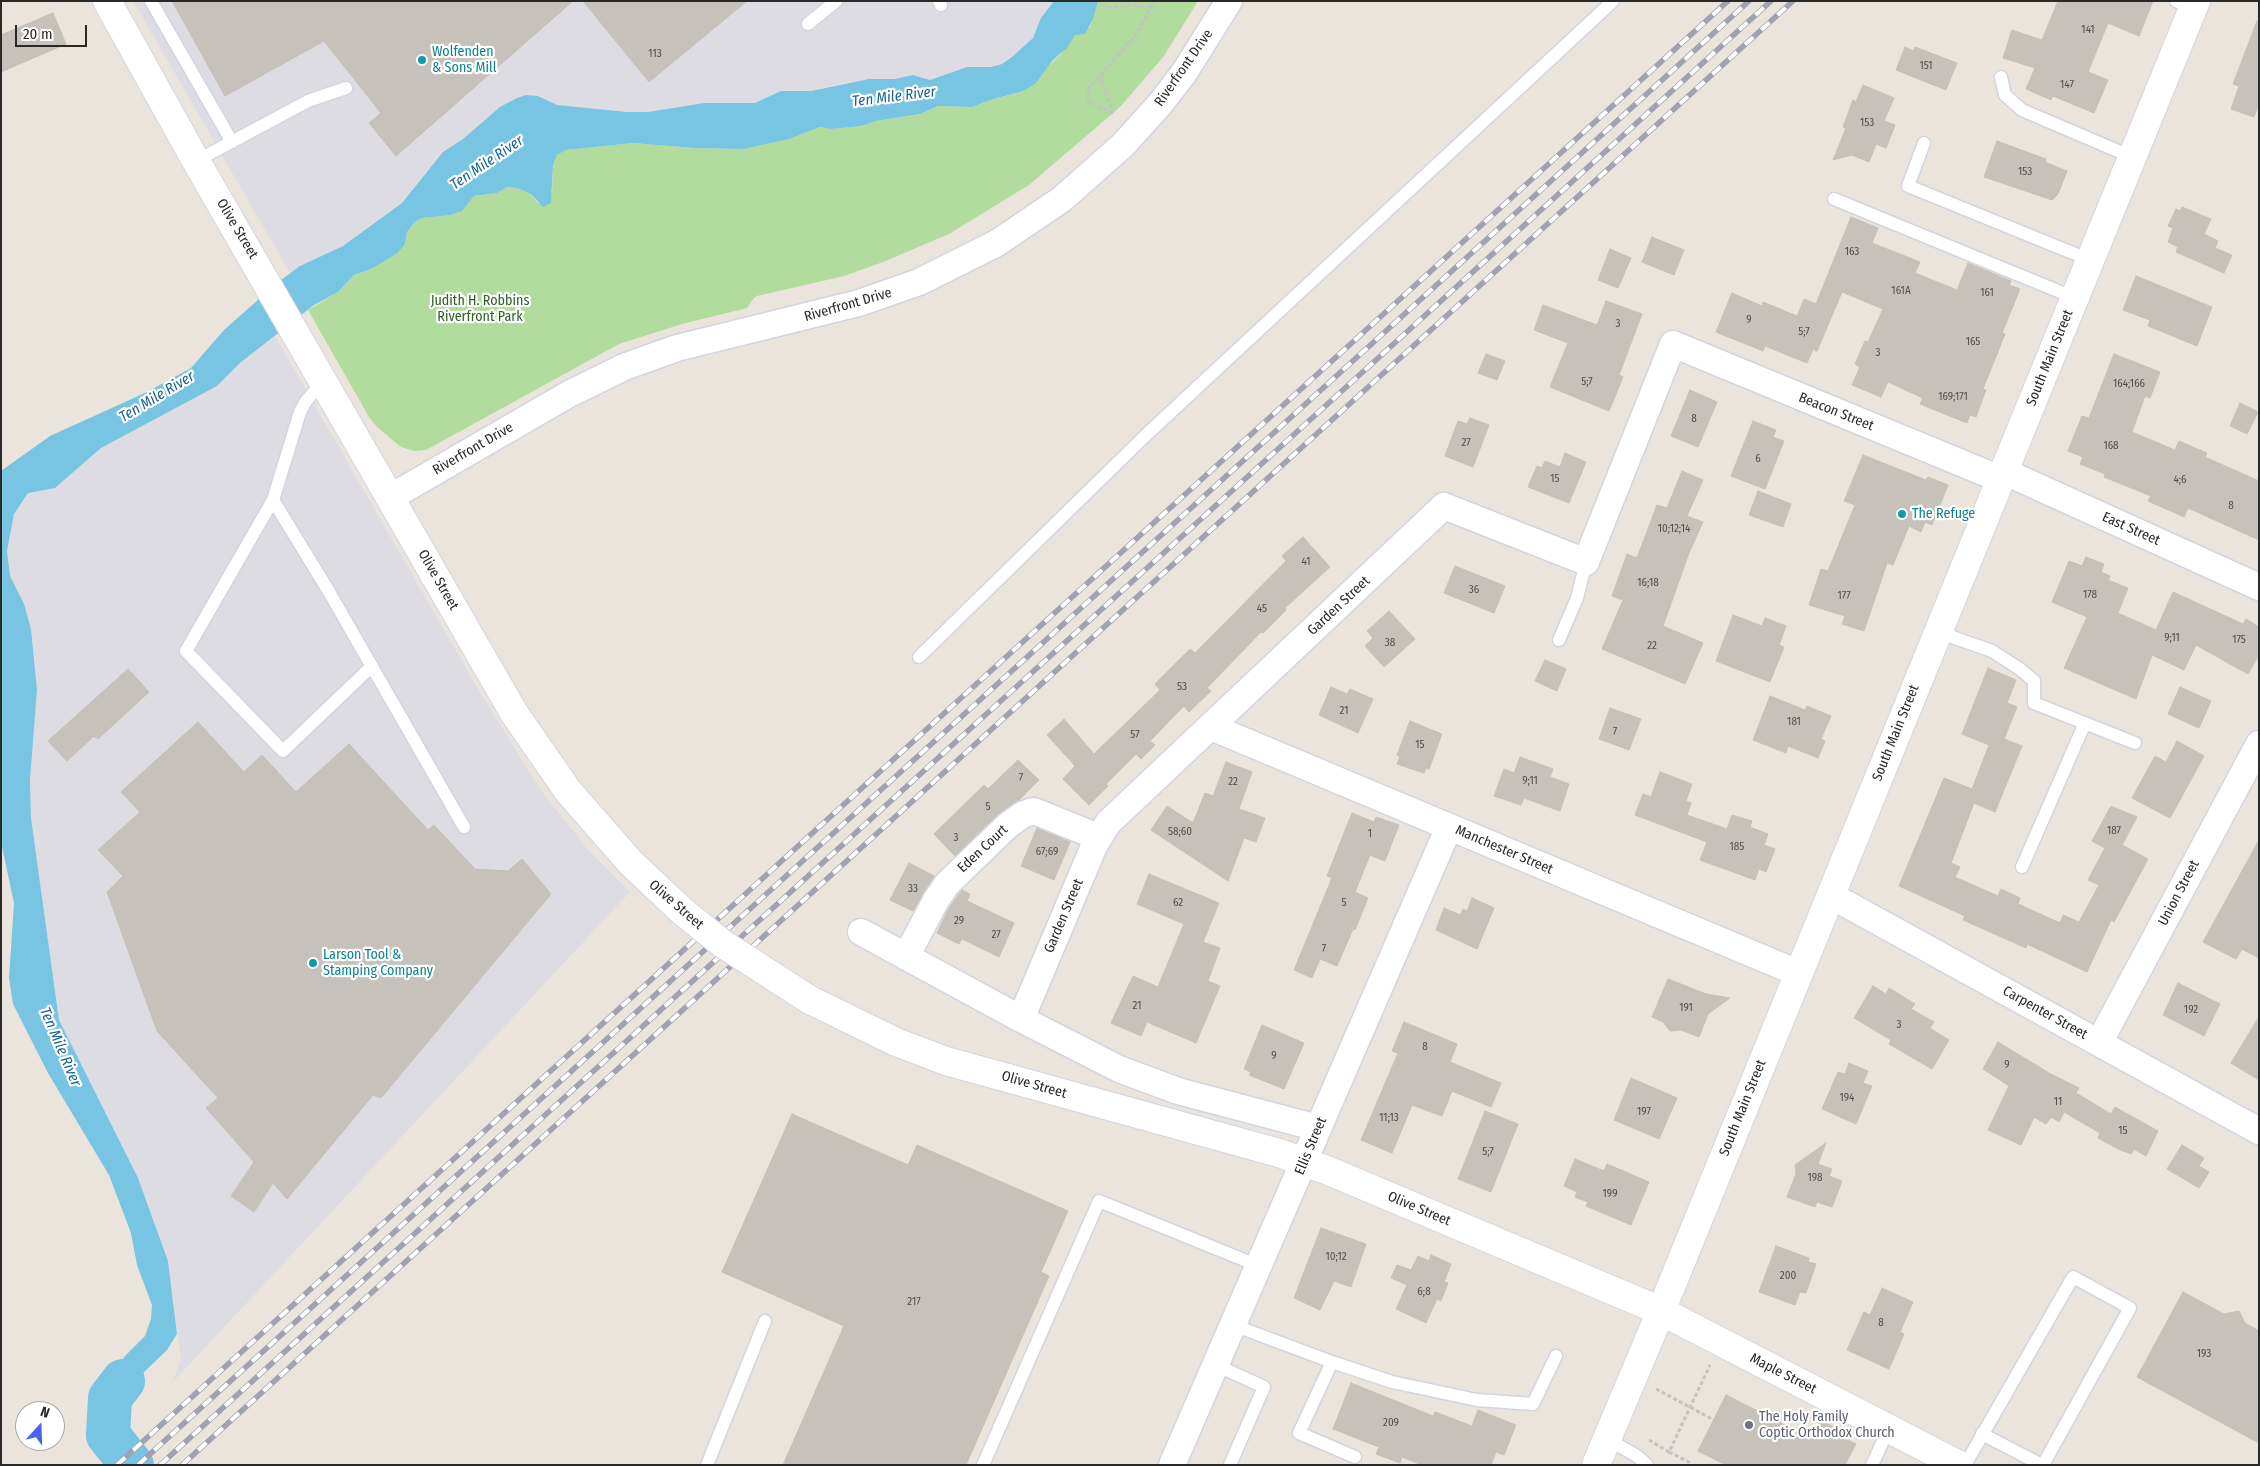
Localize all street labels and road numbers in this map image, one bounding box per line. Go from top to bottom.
street label: Riverfront Drive [1151,26,1217,110]
street label: Olive Street [213,196,261,262]
street label: Riverfront Drive [802,284,894,326]
street label: South Main Street [2023,307,2077,409]
street label: Beacon Street [1796,389,1876,435]
street label: Riverfront Drive [430,419,516,479]
street label: East Street [2100,509,2162,549]
street label: Olive Street [414,547,462,613]
street label: Garden Street [1304,573,1374,639]
street label: South Main Street [1869,682,1923,784]
street label: Eden Court [954,822,1012,876]
street label: Manchester Street [1453,822,1555,878]
street label: Union Street [2155,857,2203,929]
street label: Garden Street [1041,876,1087,956]
street label: Olive Street [645,877,707,933]
street label: Carpenter Street [2000,983,2090,1043]
street label: South Main Street [1716,1057,1770,1159]
street label: Olive Street [1000,1068,1068,1102]
street label: Ellis Street [1291,1115,1331,1177]
street label: Olive Street [1385,1188,1453,1230]
street label: Maple Street [1747,1350,1819,1398]

